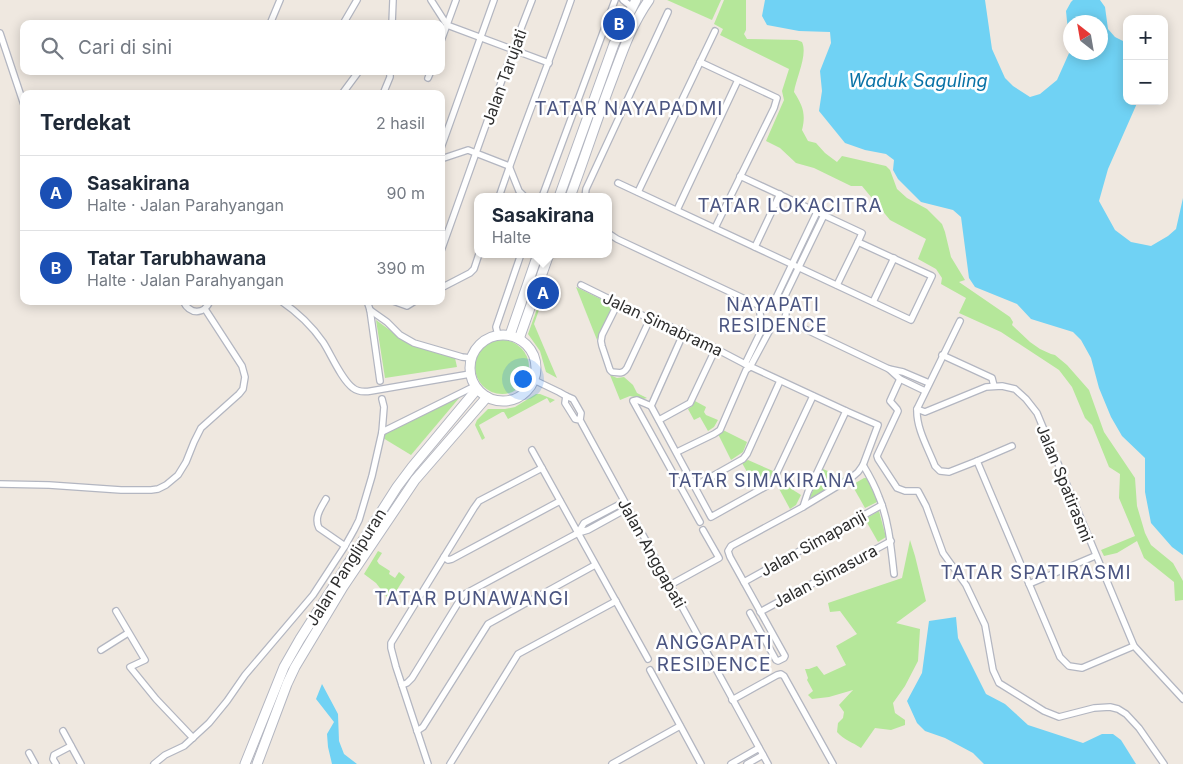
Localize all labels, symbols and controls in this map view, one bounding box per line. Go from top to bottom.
pin: B [603,5,635,43]
north arrow [1063,15,1108,60]
map controls [1123,15,1168,105]
button: + [1123,15,1168,60]
search box [20,20,445,75]
street label: Jalan Tarujati [477,26,531,128]
icon: search [38,34,66,62]
text: Cari di sini [78,36,172,59]
button: − [1123,60,1168,105]
water label: Waduk Saguling [848,70,988,91]
district label: TATAR NAYAPADMI [535,97,723,120]
text: Terdekat [40,110,131,135]
text: 2 hasil [376,113,425,133]
text: Sasakirana [87,172,190,195]
text: A [50,183,62,203]
text: 90 m [386,183,425,203]
popup [474,193,612,258]
district label: TATAR LOKACITRA [697,194,883,217]
text: Halte · Jalan Parahyangan [87,195,284,215]
text: Sasakirana [492,204,594,227]
text: Halte [492,227,531,247]
text: Tatar Tarubhawana [87,247,266,270]
text: B [51,258,61,278]
text: 390 m [377,258,425,278]
text: Halte · Jalan Parahyangan [87,270,284,290]
pin: A [527,274,559,312]
street label: Jalan Simabrama [600,287,726,361]
district label: NAYAPATI RESIDENCE [718,294,828,336]
your location [510,366,536,392]
street label: Jalan Spatirasmi [1032,421,1098,545]
district label: TATAR SIMAKIRANA [668,470,856,491]
street label: Jalan Anggapati [614,495,690,611]
street label: Jalan Panglipuran [302,505,390,629]
street label: Jalan Simapanji [756,506,870,580]
street label: Jalan Simasura [770,540,880,612]
district label: TATAR SPATIRASMI [940,561,1132,584]
district label: TATAR PUNAWANGI [374,587,570,610]
district label: ANGGAPATI RESIDENCE [655,631,773,676]

